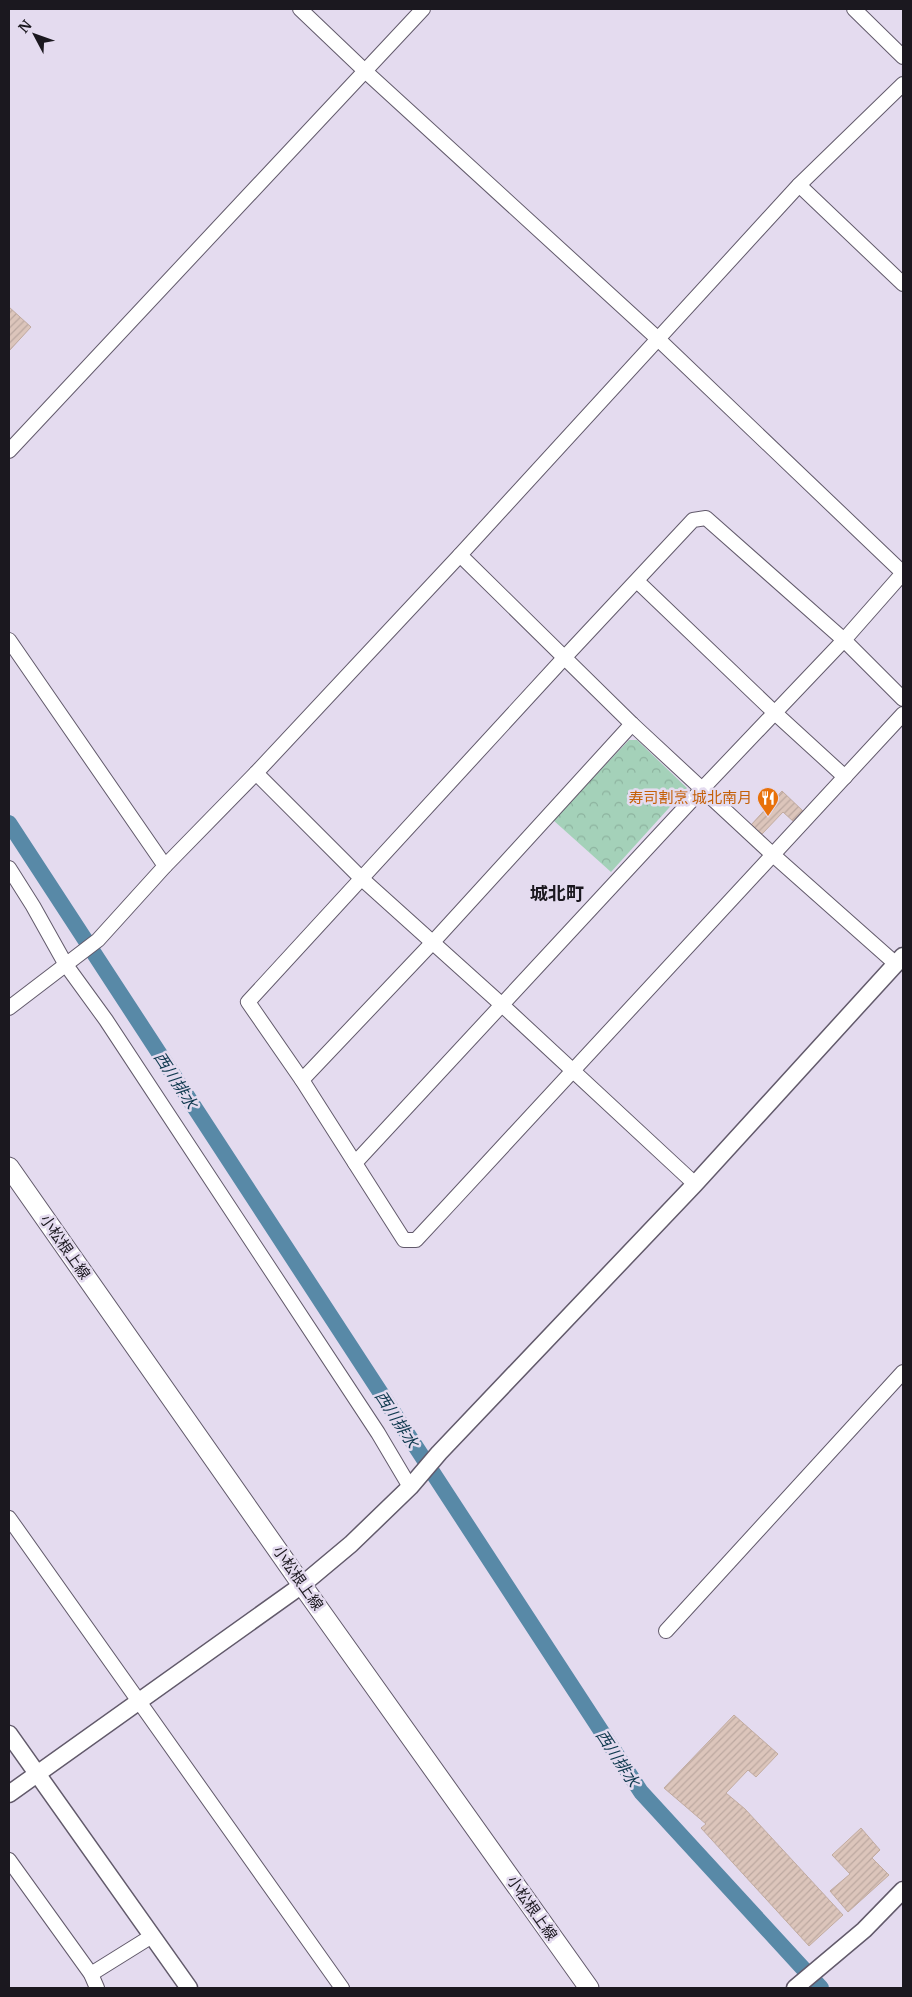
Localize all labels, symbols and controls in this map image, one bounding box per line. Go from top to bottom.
north arrow [10,10,60,60]
text: N [15,16,36,37]
restaurant icon: 寿司割烹 城北南月 [756,786,780,817]
place label: 寿司割烹 城北南月 [628,788,752,807]
district label: 城北町 [530,882,584,905]
water label: 西川排水 [150,1048,203,1114]
street label: 小松根上線 [36,1211,95,1283]
water label: 西川排水 [371,1387,424,1453]
street label: 小松根上線 [269,1542,328,1614]
water label: 西川排水 [592,1726,645,1792]
street label: 小松根上線 [503,1872,562,1944]

